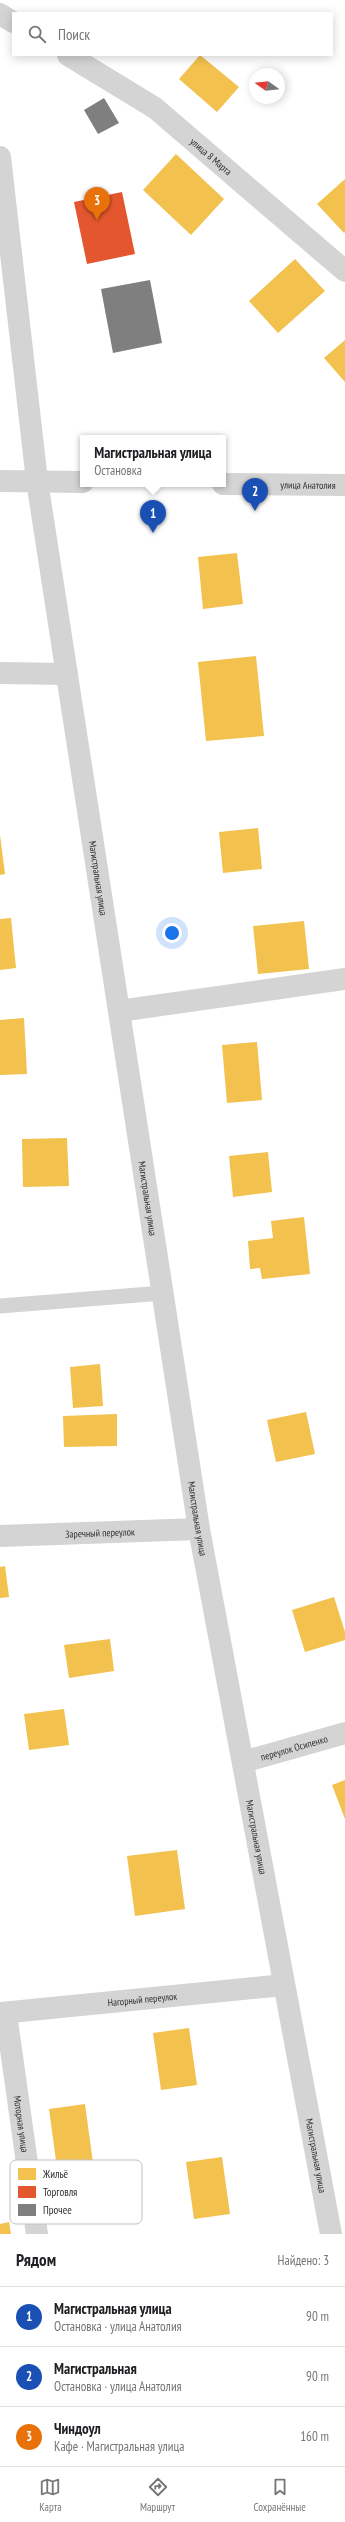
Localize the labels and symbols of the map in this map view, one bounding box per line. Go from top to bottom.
north arrow [249,68,285,104]
street label: улица 8 Марта [188,135,235,178]
pin: 3 [84,187,110,220]
pin: 2 [242,478,268,511]
street label: улица Анатолия [280,478,336,491]
pin: 1 [140,500,166,533]
street label: Магистральная улица [86,840,111,916]
your location [162,923,182,943]
street label: Магистральная улица [136,1160,160,1237]
street label: Магистральная улица [185,1480,210,1557]
street label: Заречный переулок [65,1525,135,1540]
street label: переулок Осипенко [259,1732,329,1763]
street label: Магистральная улица [243,1799,270,1875]
street label: Нагорный переулок [107,1989,178,2009]
street label: Моторная улица [11,2095,32,2153]
street label: Магистральная улица [303,2117,330,2194]
legend [10,2160,142,2224]
text: Жильё [42,2167,69,2181]
text: Торговля [43,2185,77,2199]
text: Прочее [43,2203,72,2217]

